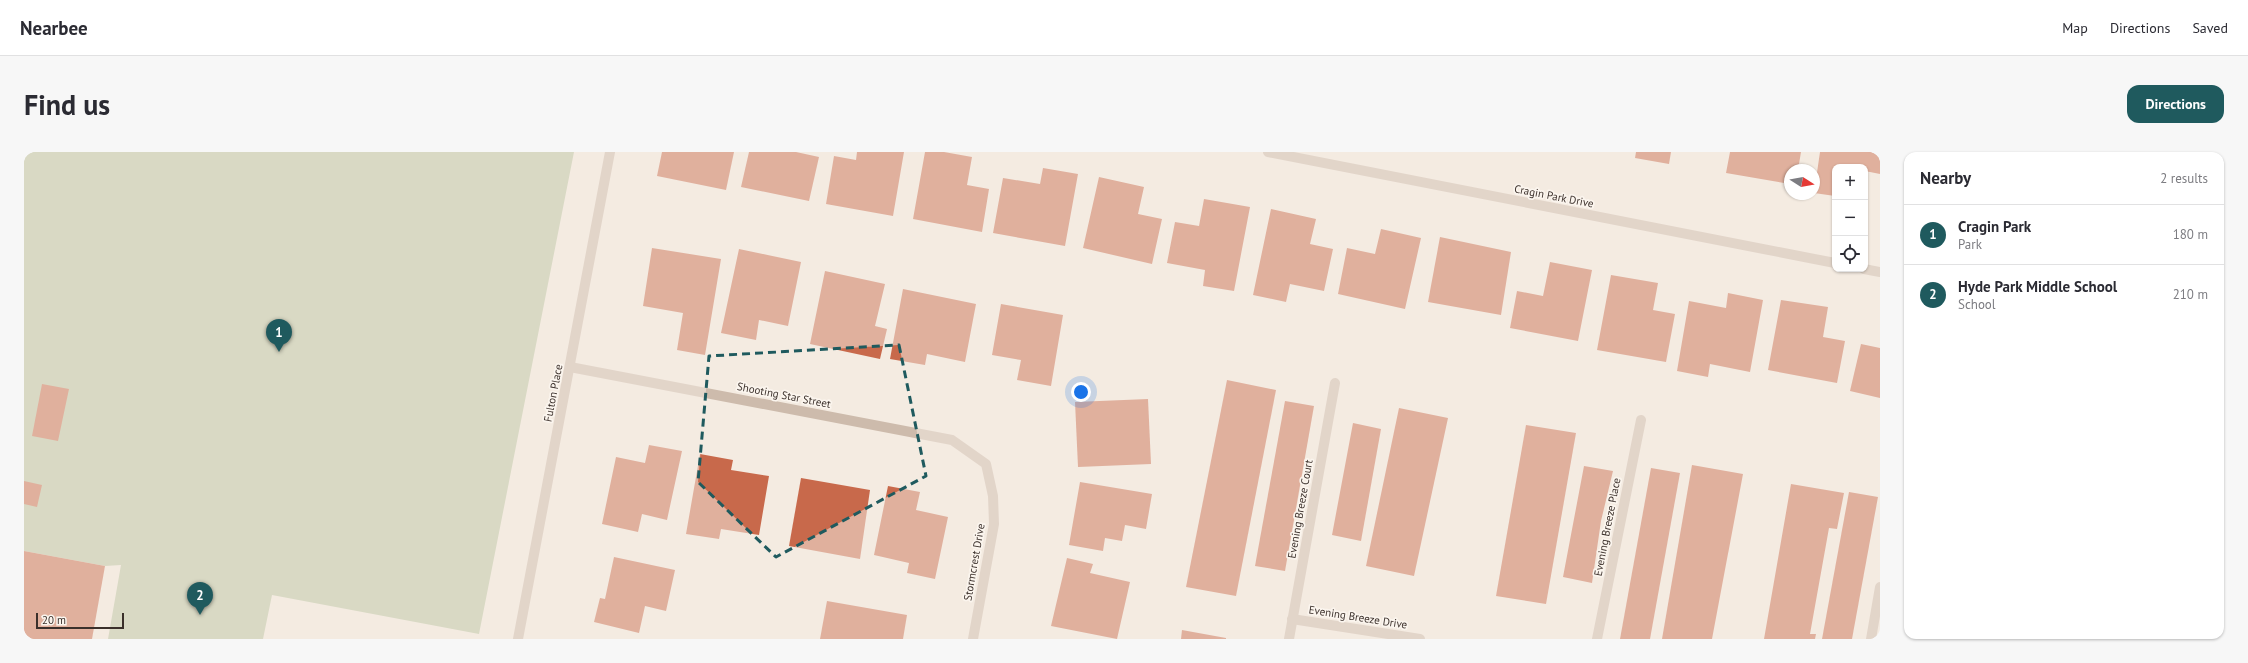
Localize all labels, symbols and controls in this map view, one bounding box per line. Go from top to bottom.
text: Nearbee [20,16,88,40]
text: Map [2062,19,2088,37]
text: Directions [2110,19,2170,37]
text: Saved [2192,19,2228,37]
button: Directions [2127,85,2224,123]
text: Find us [24,86,110,123]
north arrow [1784,164,1820,200]
map controls [1832,164,1868,272]
button: + [1832,164,1868,200]
text: Nearby [1920,167,1971,189]
text: 2 results [2160,170,2208,187]
street label: Cragin Park Drive [1513,181,1595,211]
button: − [1832,200,1868,236]
text: Cragin Park [1958,217,2031,236]
text: 1 [1929,226,1937,243]
text: 180 m [2173,226,2208,243]
button: locate [1832,236,1868,272]
text: Park [1958,236,1982,253]
text: Hyde Park Middle School [1958,277,2117,296]
text: 2 [1929,286,1937,303]
text: 210 m [2173,286,2208,303]
text: School [1958,296,1996,313]
pin: 1 [266,319,292,352]
street label: Fulton Place [541,363,566,423]
street label: Shooting Star Street [736,379,832,411]
your location [1071,382,1091,402]
street label: Evening Breeze Court [1284,458,1316,560]
street label: Evening Breeze Place [1591,476,1623,577]
street label: Stormcrest Drive [960,522,988,602]
pin: 2 [187,582,213,615]
street label: Evening Breeze Drive [1308,602,1409,632]
scale bar [36,611,124,630]
text: 20 m [42,613,66,627]

